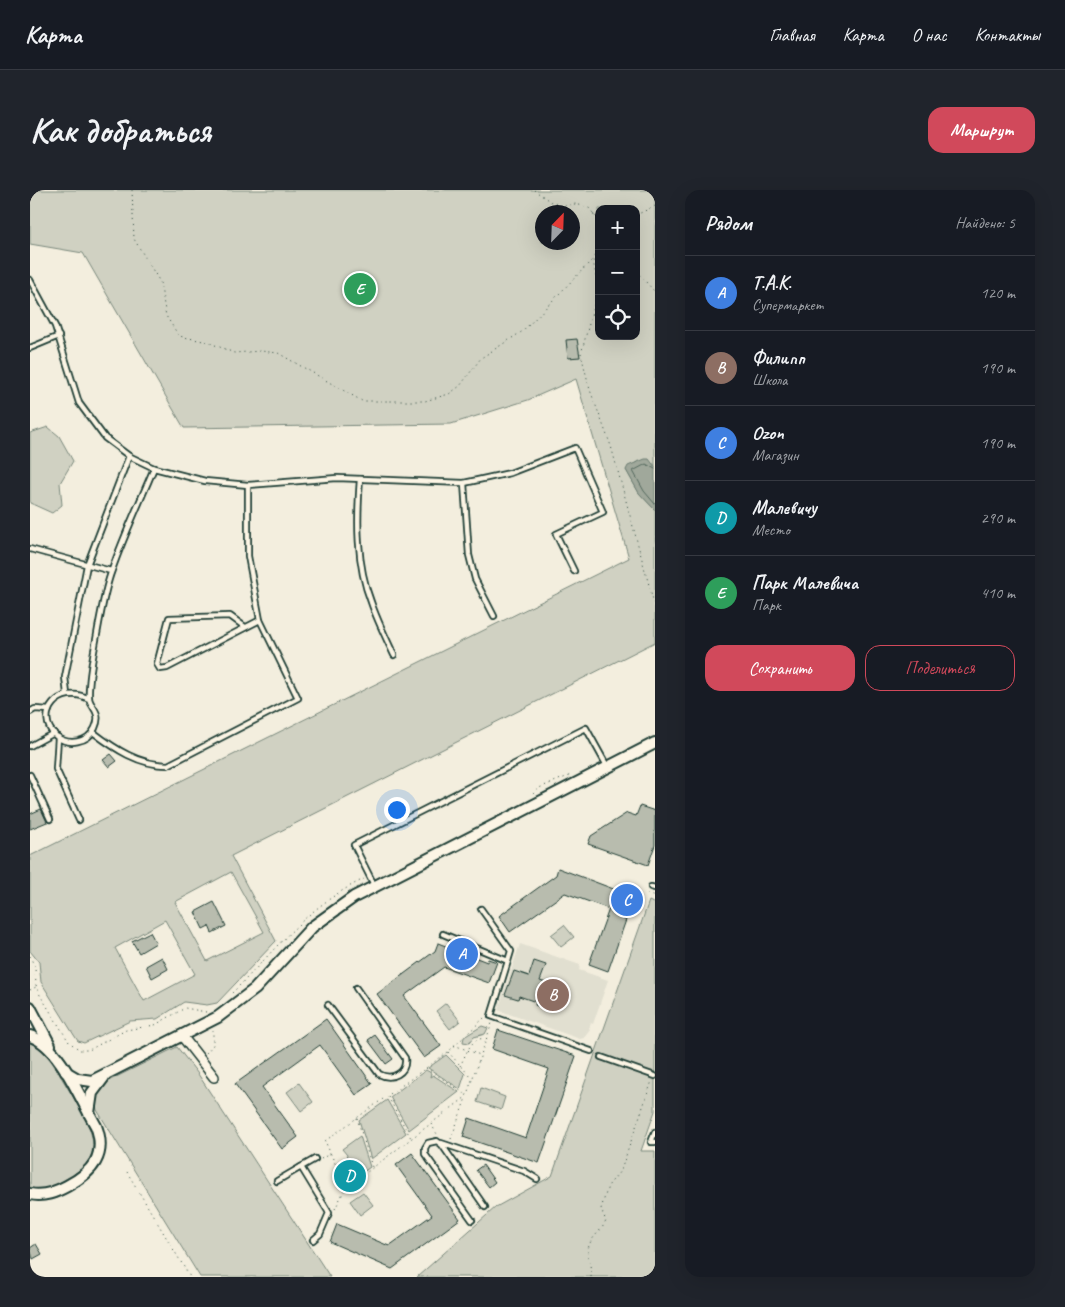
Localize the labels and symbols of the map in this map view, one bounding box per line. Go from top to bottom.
north arrow [535,205,580,250]
pin: E [344,270,376,308]
your location [384,797,410,823]
pin: C [611,881,643,919]
pin: A [446,935,478,973]
pin: B [537,976,569,1014]
pin: D [334,1157,366,1195]

